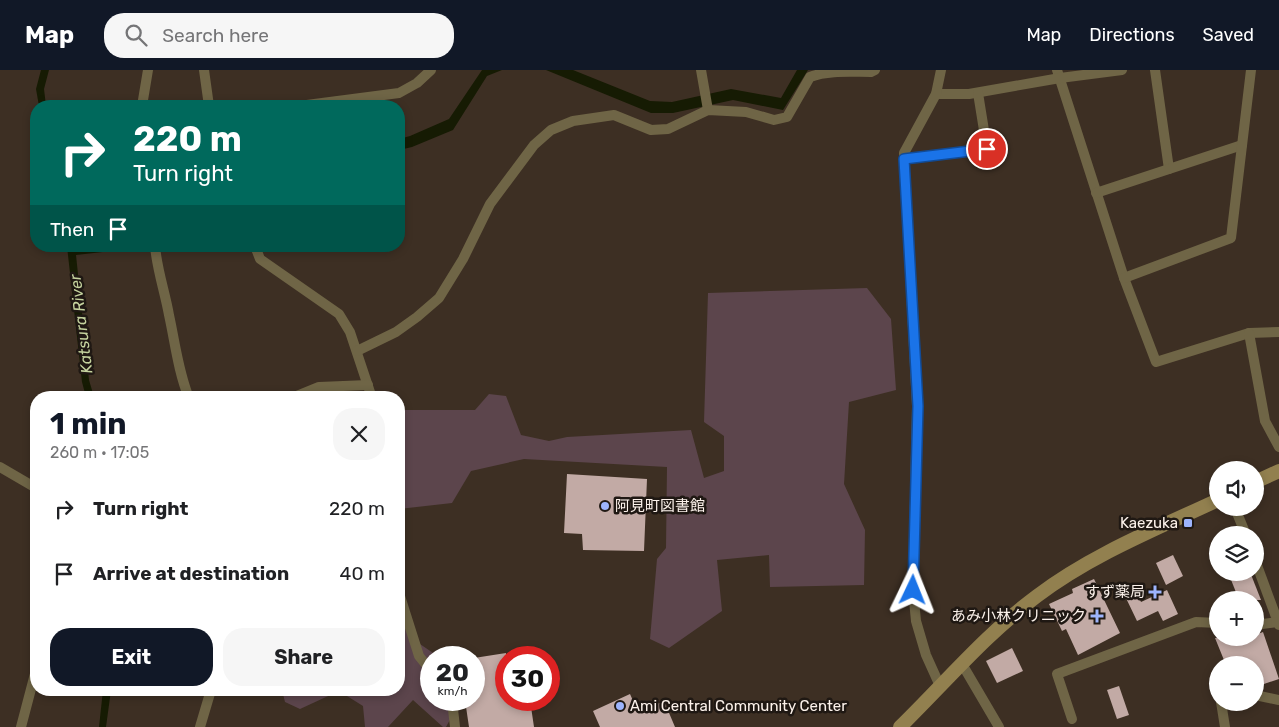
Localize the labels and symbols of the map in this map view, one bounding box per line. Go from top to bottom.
pin [966,128,1008,170]
water label: Katsura River [65,272,97,375]
place label: 阿見町図書館 [615,497,705,515]
marker: 阿見町図書館 [599,500,611,512]
place label: Kaezuka [1120,514,1178,532]
marker: Kaezuka [1182,517,1194,529]
position arrow [886,563,938,615]
place label: すず薬局 [1085,583,1145,601]
marker: すず薬局 [1149,586,1161,598]
place label: あみ小林クリニック [951,607,1086,625]
marker: あみ小林クリニック [1090,609,1104,623]
speed limit sign: 30 [495,646,560,711]
place label: Ami Central Community Center [630,697,847,715]
marker: Ami Central Community Center [614,700,626,712]

